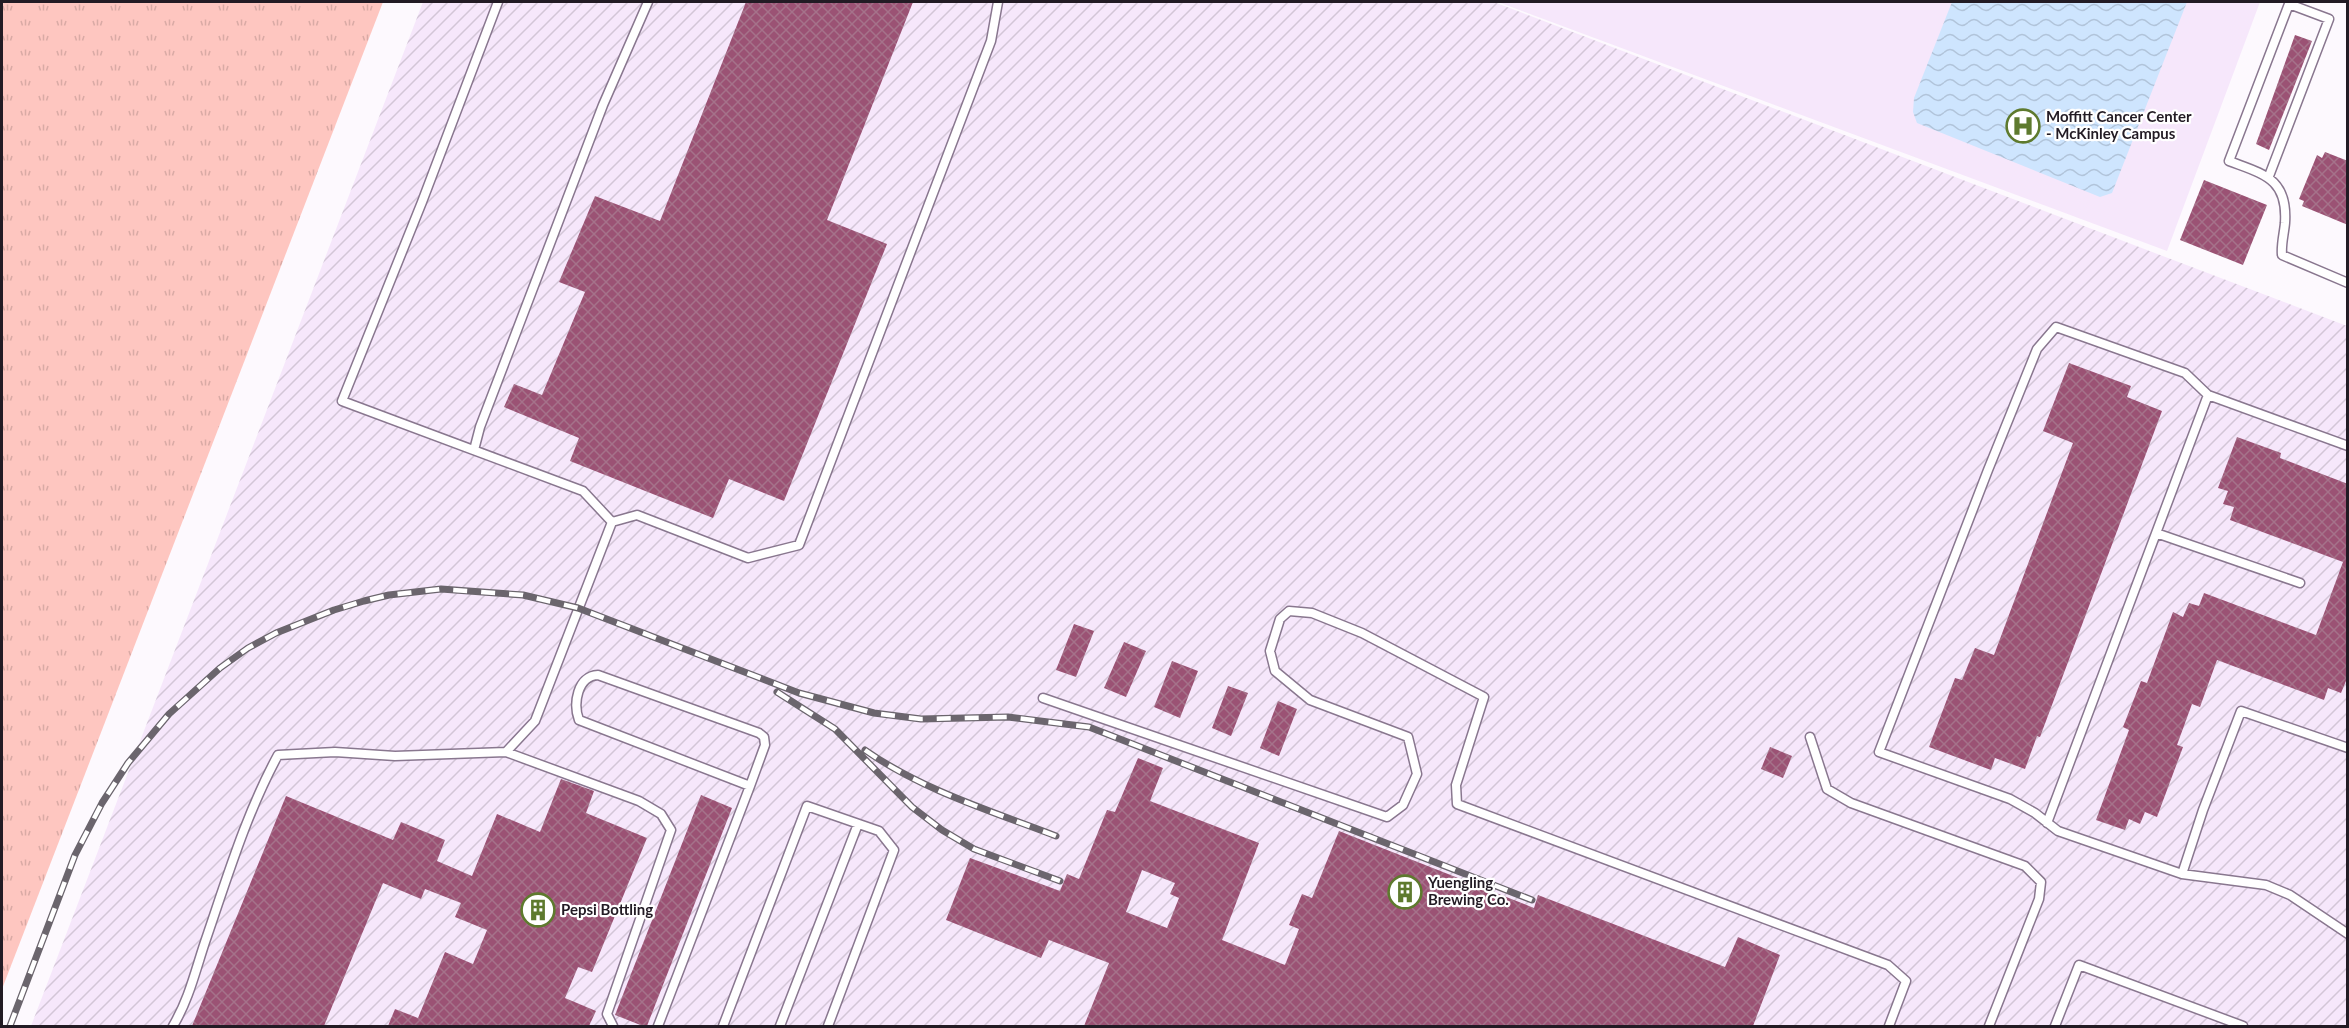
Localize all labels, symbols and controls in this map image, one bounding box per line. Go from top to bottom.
place label: Moffitt Cancer Center - McKinley Campus [2046,107,2192,142]
hospital icon: Moffitt Cancer Center - McKinley Campus [2005,108,2041,144]
place label: Yuengling Brewing Co. [1427,873,1509,908]
building icon: Yuengling Brewing Co. [1387,874,1423,910]
building icon: Pepsi Bottling [520,892,556,928]
place label: Pepsi Bottling [561,900,653,918]

